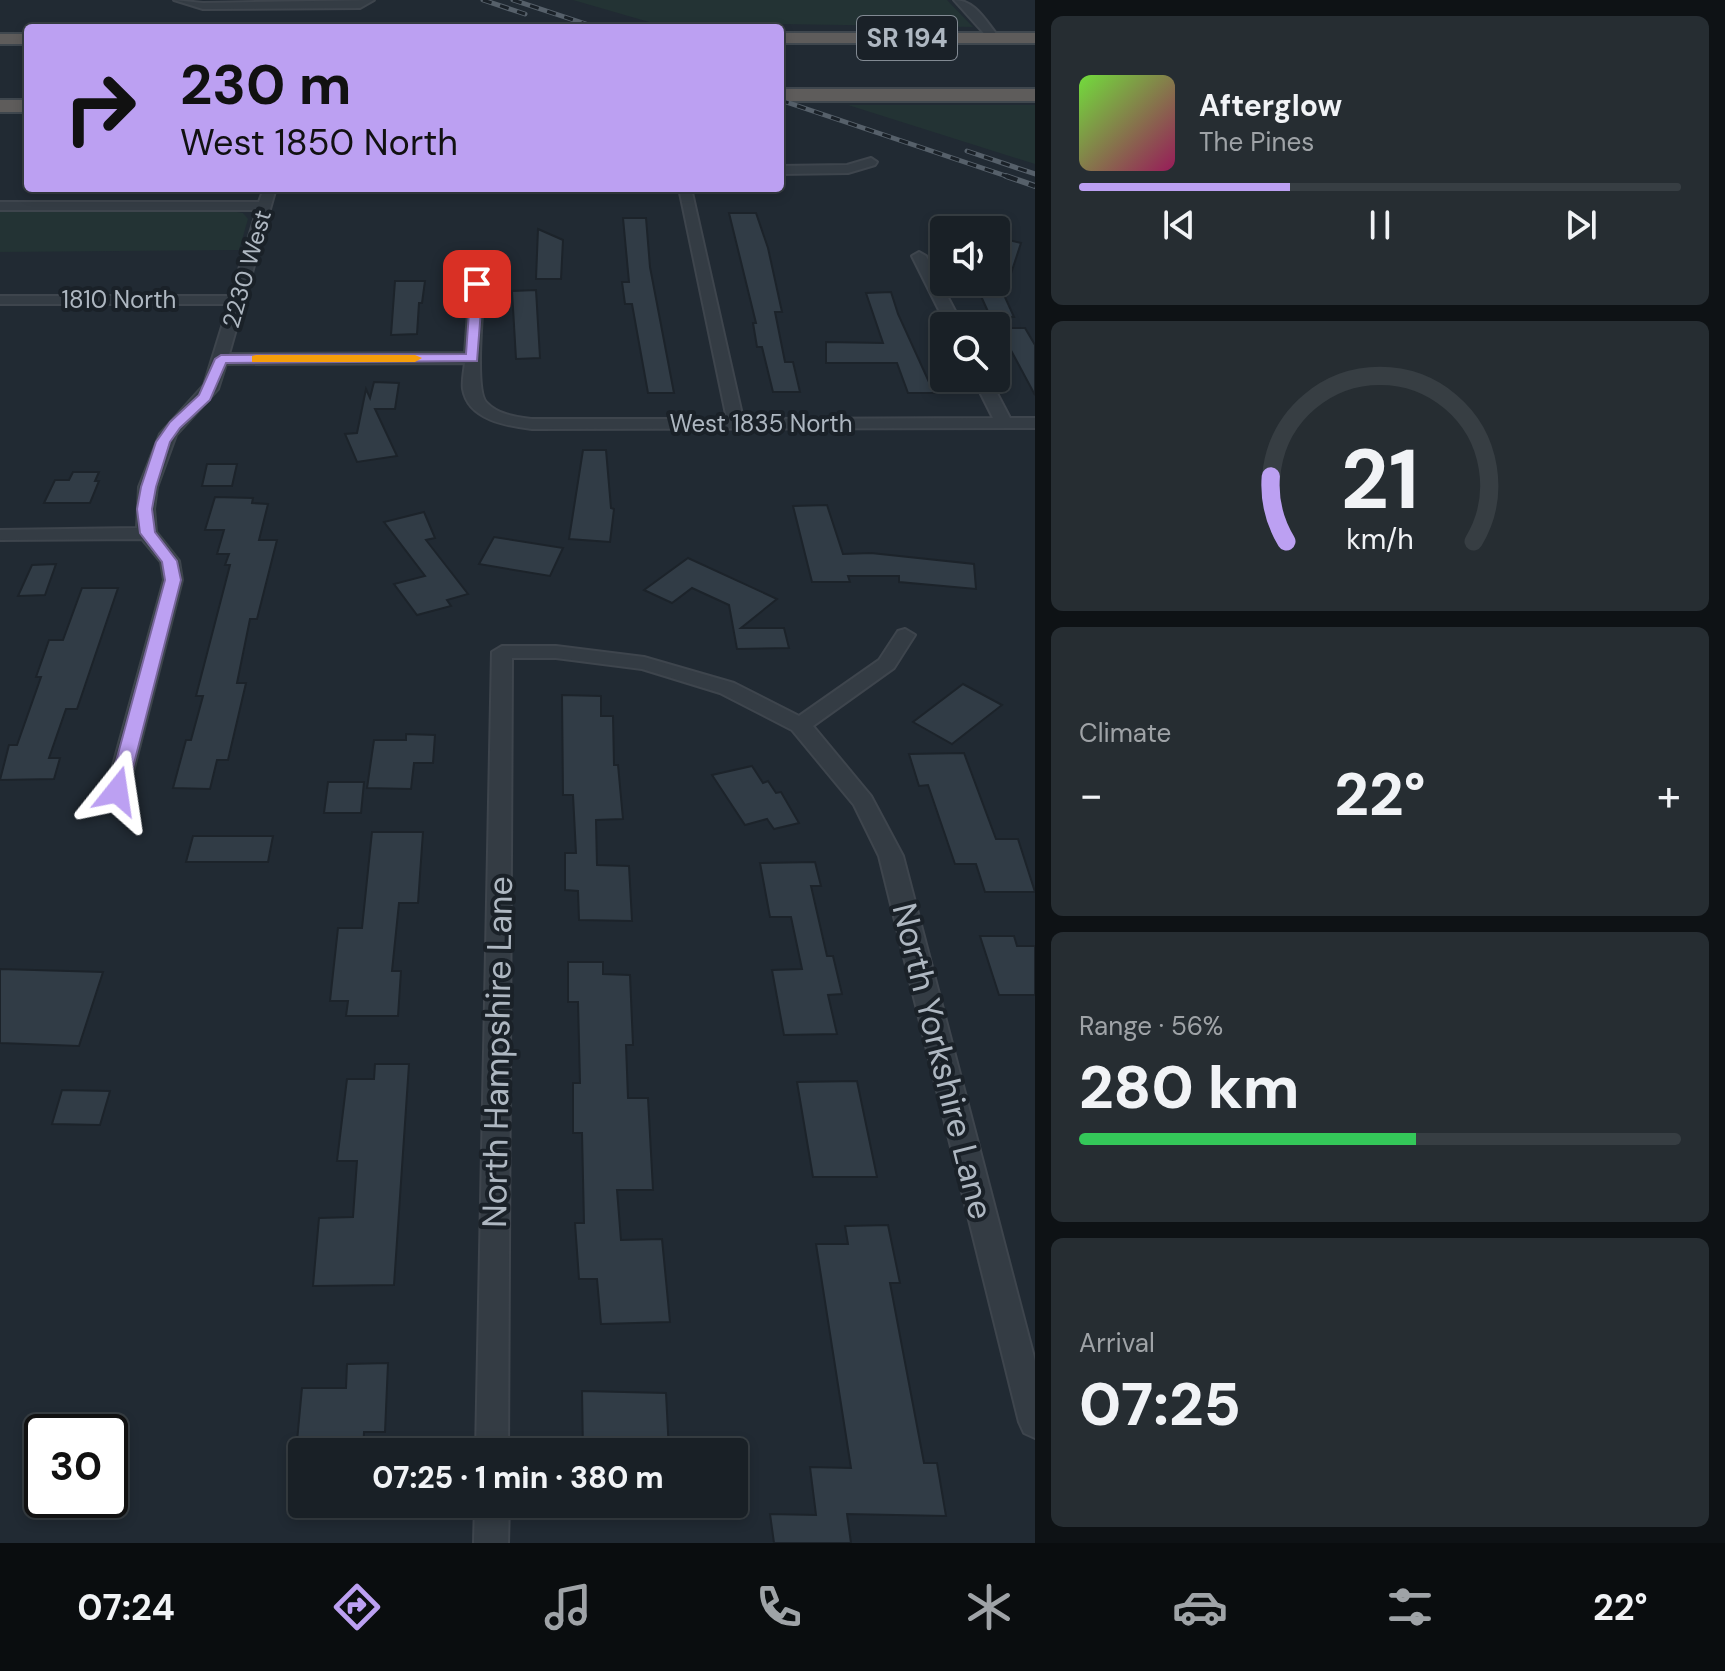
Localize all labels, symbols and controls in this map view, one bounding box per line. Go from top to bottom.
road number: SR 194 [857,16,957,60]
text: 230 m [180,48,351,121]
icon: right [48,56,152,160]
text: Afterglow [1199,86,1342,125]
text: West 1850 North [180,119,458,166]
text: The Pines [1199,125,1314,159]
icon: previous [1157,203,1201,247]
icon: pause [1358,203,1402,247]
icon: next [1559,203,1603,247]
street label: 2230 West [215,206,278,331]
map controls [930,216,1010,392]
button: sound [930,216,1010,296]
pin [443,250,511,318]
icon: arrive [455,262,499,306]
street label: 1810 North [62,284,176,315]
button: search [930,312,1010,392]
street label: West 1835 North [669,408,853,439]
text: 21 [1341,425,1419,534]
text: km/h [1346,521,1414,558]
text: Climate [1079,716,1171,750]
position arrow [75,749,159,833]
text: 22° [1334,755,1426,834]
text: − [1079,766,1103,824]
text: + [1657,766,1681,824]
street label: North Hampshire Lane [472,876,523,1228]
street label: North Yorkshire Lane [881,898,1004,1224]
text: Range · 56% [1079,1009,1223,1043]
text: 280 km [1079,1048,1300,1127]
text: Arrival [1079,1326,1155,1360]
text: 07:25 [1079,1365,1241,1444]
speed limit sign: 30 [24,1414,128,1518]
text: 07:25 · 1 min · 380 m [372,1458,664,1497]
icon: directions [329,1579,385,1635]
icon: music [540,1579,596,1635]
icon: phone [751,1579,807,1635]
icon: climate [961,1579,1017,1635]
icon: car [1172,1579,1228,1635]
icon: filters [1382,1579,1438,1635]
text: 07:24 [77,1584,175,1631]
text: 22° [1593,1584,1648,1631]

